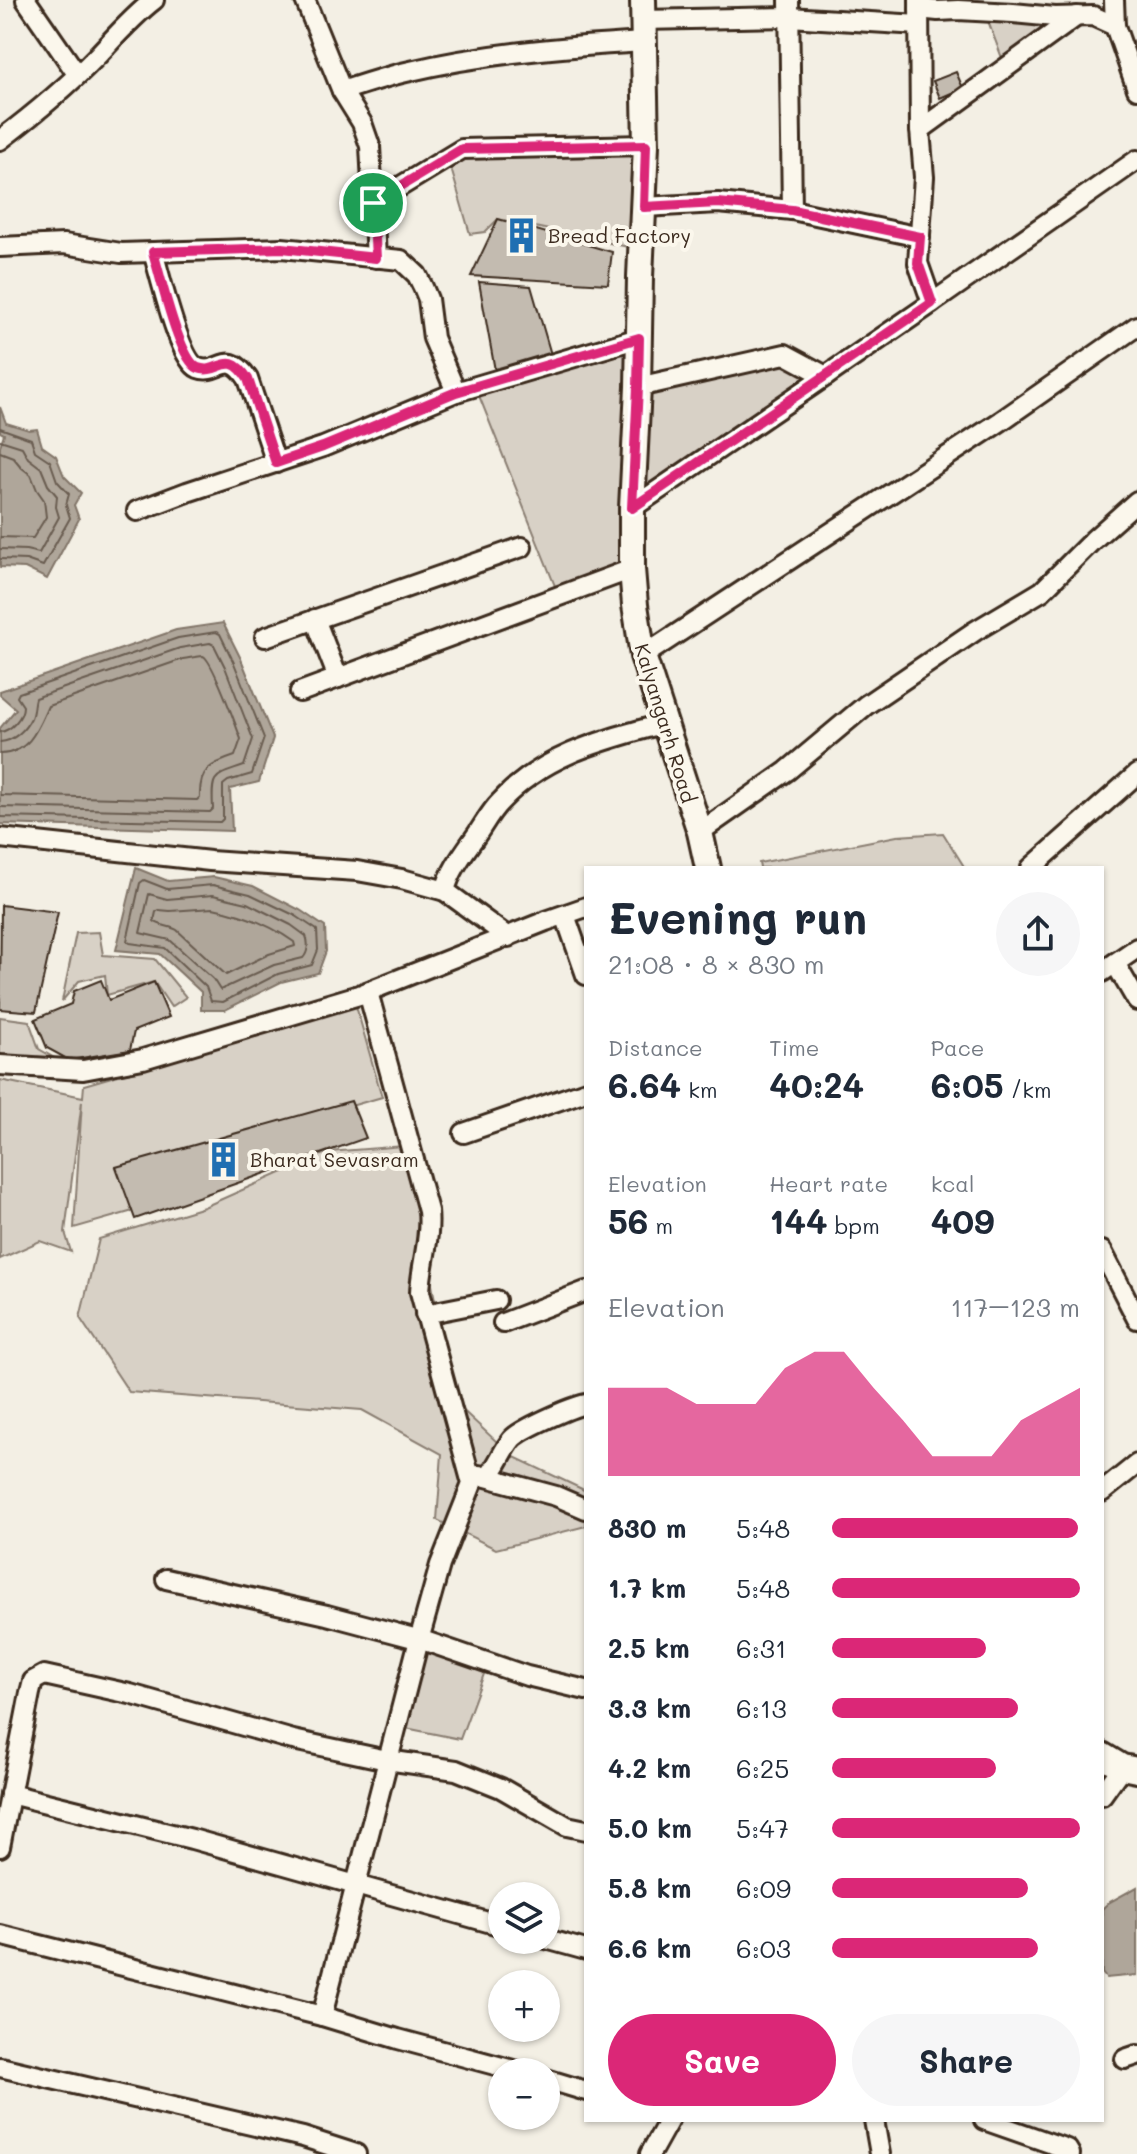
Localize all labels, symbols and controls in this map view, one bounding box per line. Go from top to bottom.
pin [339,169,407,237]
icon: arrive [351,181,395,225]
building icon: Bread Factory [503,216,541,254]
place label: Bread Factory [548,222,691,248]
street label: Kalyangarh Road [629,640,703,806]
text: Evening run [608,888,867,945]
button: share [996,892,1080,976]
text: 21:08 · 8 × 830 m [608,947,824,981]
text: Distance [608,1033,703,1062]
text: Time [769,1033,819,1062]
text: Pace [931,1033,984,1062]
text: 6.64 [608,1062,681,1107]
text: 40:24 [769,1062,864,1107]
text: 6:05 [931,1062,1004,1107]
text: km [681,1075,717,1104]
text: /km [1004,1075,1052,1104]
building icon: Bharat Sevasram [205,1140,243,1178]
place label: Bharat Sevasram [250,1146,419,1172]
text: Elevation [608,1169,707,1198]
text: Heart rate [769,1169,888,1198]
text: kcal [931,1169,975,1198]
text: 56 [608,1198,648,1243]
text: 144 [769,1198,828,1243]
text: 409 [931,1198,995,1243]
text: m [648,1211,673,1240]
text: bpm [828,1211,880,1240]
text: Elevation [608,1290,725,1324]
text: 117–123 m [951,1290,1080,1324]
text: 830 m [608,1511,686,1545]
text: 5:48 [736,1511,790,1545]
text: 1.7 km [608,1571,686,1605]
text: 5:48 [736,1571,790,1605]
text: 2.5 km [608,1631,690,1665]
text: 6:31 [736,1631,787,1665]
text: 3.3 km [608,1691,691,1725]
text: 6:13 [736,1691,787,1725]
text: 4.2 km [608,1751,691,1785]
text: 6:25 [736,1751,789,1785]
text: 5.0 km [608,1811,692,1845]
text: 5:47 [736,1811,789,1845]
text: 5.8 km [608,1871,691,1905]
text: 6:09 [736,1871,791,1905]
map controls [488,1882,560,2130]
button: layers [488,1882,560,1954]
text: 6.6 km [608,1931,692,1965]
text: 6:03 [736,1931,791,1965]
button: + [488,1970,560,2042]
button: Save [608,2014,836,2106]
button: Share [852,2014,1080,2106]
button: − [488,2058,560,2130]

